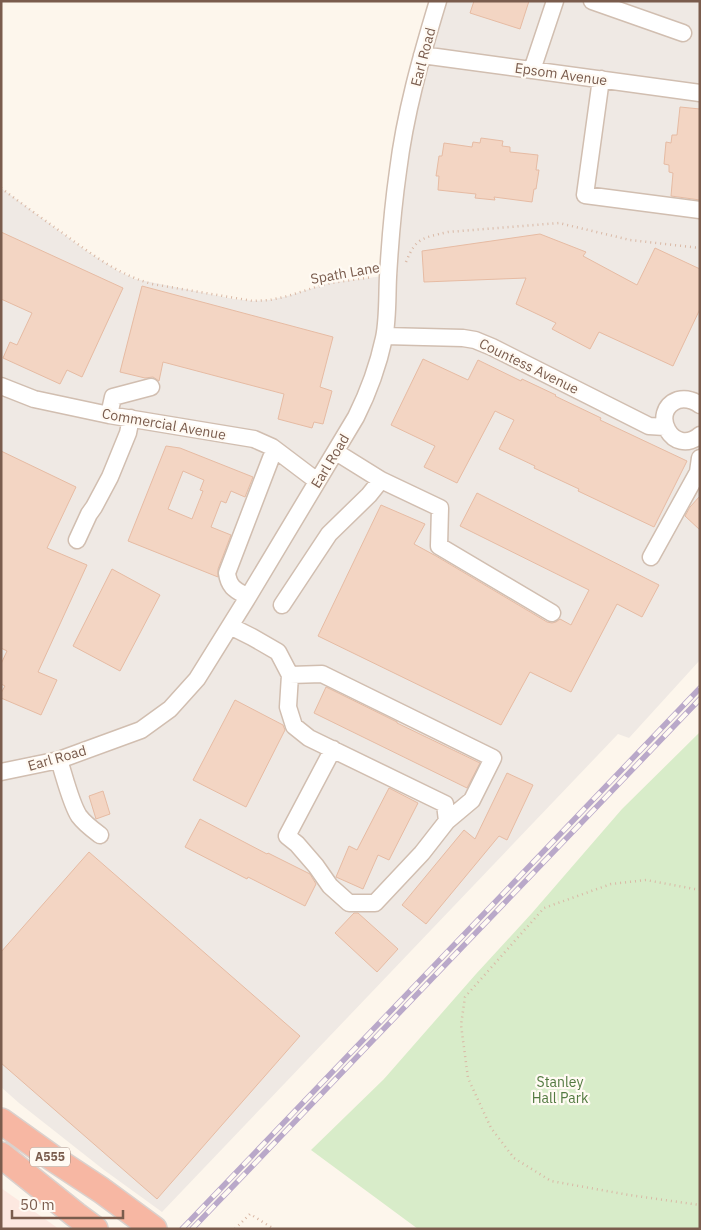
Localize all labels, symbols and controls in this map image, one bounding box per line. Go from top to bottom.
street label: Earl Road [407,26,439,88]
street label: Epsom Avenue [514,59,609,89]
street label: Spath Lane [309,258,381,288]
street label: Countess Avenue [476,334,582,398]
street label: Commercial Avenue [101,404,228,444]
street label: Earl Road [307,431,353,491]
street label: Earl Road [26,741,88,775]
park label: Stanley Hall Park [532,1073,589,1107]
road number: A555 [30,1148,70,1166]
scale bar [12,1188,124,1220]
text: 50 m [20,1195,55,1214]

